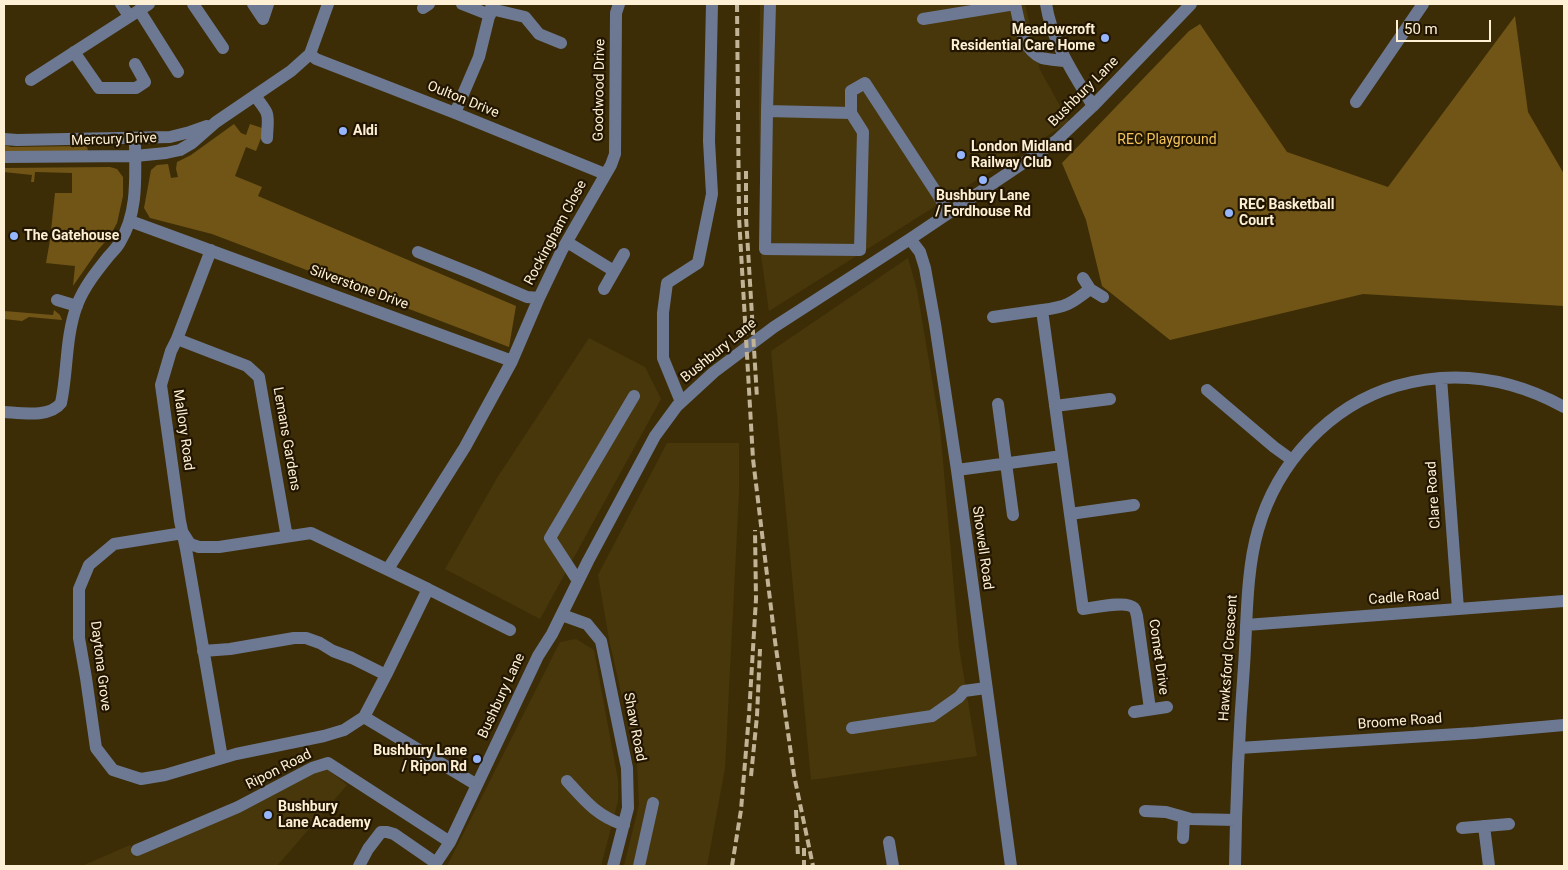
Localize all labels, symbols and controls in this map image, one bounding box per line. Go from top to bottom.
scale bar [1398,10,1493,42]
text: 50 m [1404,20,1438,38]
place label: Meadowcroft Residential Care Home [951,22,1095,54]
marker: Meadowcroft Residential Care Home [1099,32,1111,44]
street label: Goodwood Drive [591,39,609,141]
street label: Bushbury Lane [1045,53,1123,131]
street label: Oulton Drive [425,78,501,122]
place label: Aldi [353,123,378,139]
marker: Aldi [337,125,349,137]
street label: Mercury Drive [71,130,157,150]
park label: REC Playground [1117,132,1217,148]
place label: London Midland Railway Club [971,139,1072,172]
marker: London Midland Railway Club [955,149,967,161]
marker: Bushbury Lane / Fordhouse Rd [977,174,989,186]
street label: Rockingham Close [521,178,591,288]
place label: Bushbury Lane / Fordhouse Rd [935,188,1031,220]
place label: REC Basketball Court [1239,197,1335,230]
marker: REC Basketball Court [1223,207,1235,219]
place label: The Gatehouse [24,228,119,244]
marker: The Gatehouse [8,230,20,242]
street label: Silverstone Drive [307,262,411,314]
street label: Bushbury Lane [678,315,760,387]
street label: Lemans Gardens [269,386,303,492]
street label: Mallory Road [169,388,197,472]
street label: Clare Road [1423,461,1445,529]
street label: Showell Road [968,505,996,591]
street label: Cadle Road [1368,587,1440,609]
street label: Hawksford Crescent [1216,594,1242,722]
street label: Comet Drive [1144,618,1172,696]
street label: Daytona Grove [86,620,114,712]
street label: Bushbury Lane [475,651,529,741]
street label: Shaw Road [619,691,649,763]
street label: Broome Road [1357,711,1443,733]
place label: Bushbury Lane / Ripon Rd [373,743,467,776]
street label: Ripon Road [243,746,315,794]
marker: Bushbury Lane / Ripon Rd [471,753,483,765]
place label: Bushbury Lane Academy [278,799,371,832]
marker: Bushbury Lane Academy [262,809,274,821]

